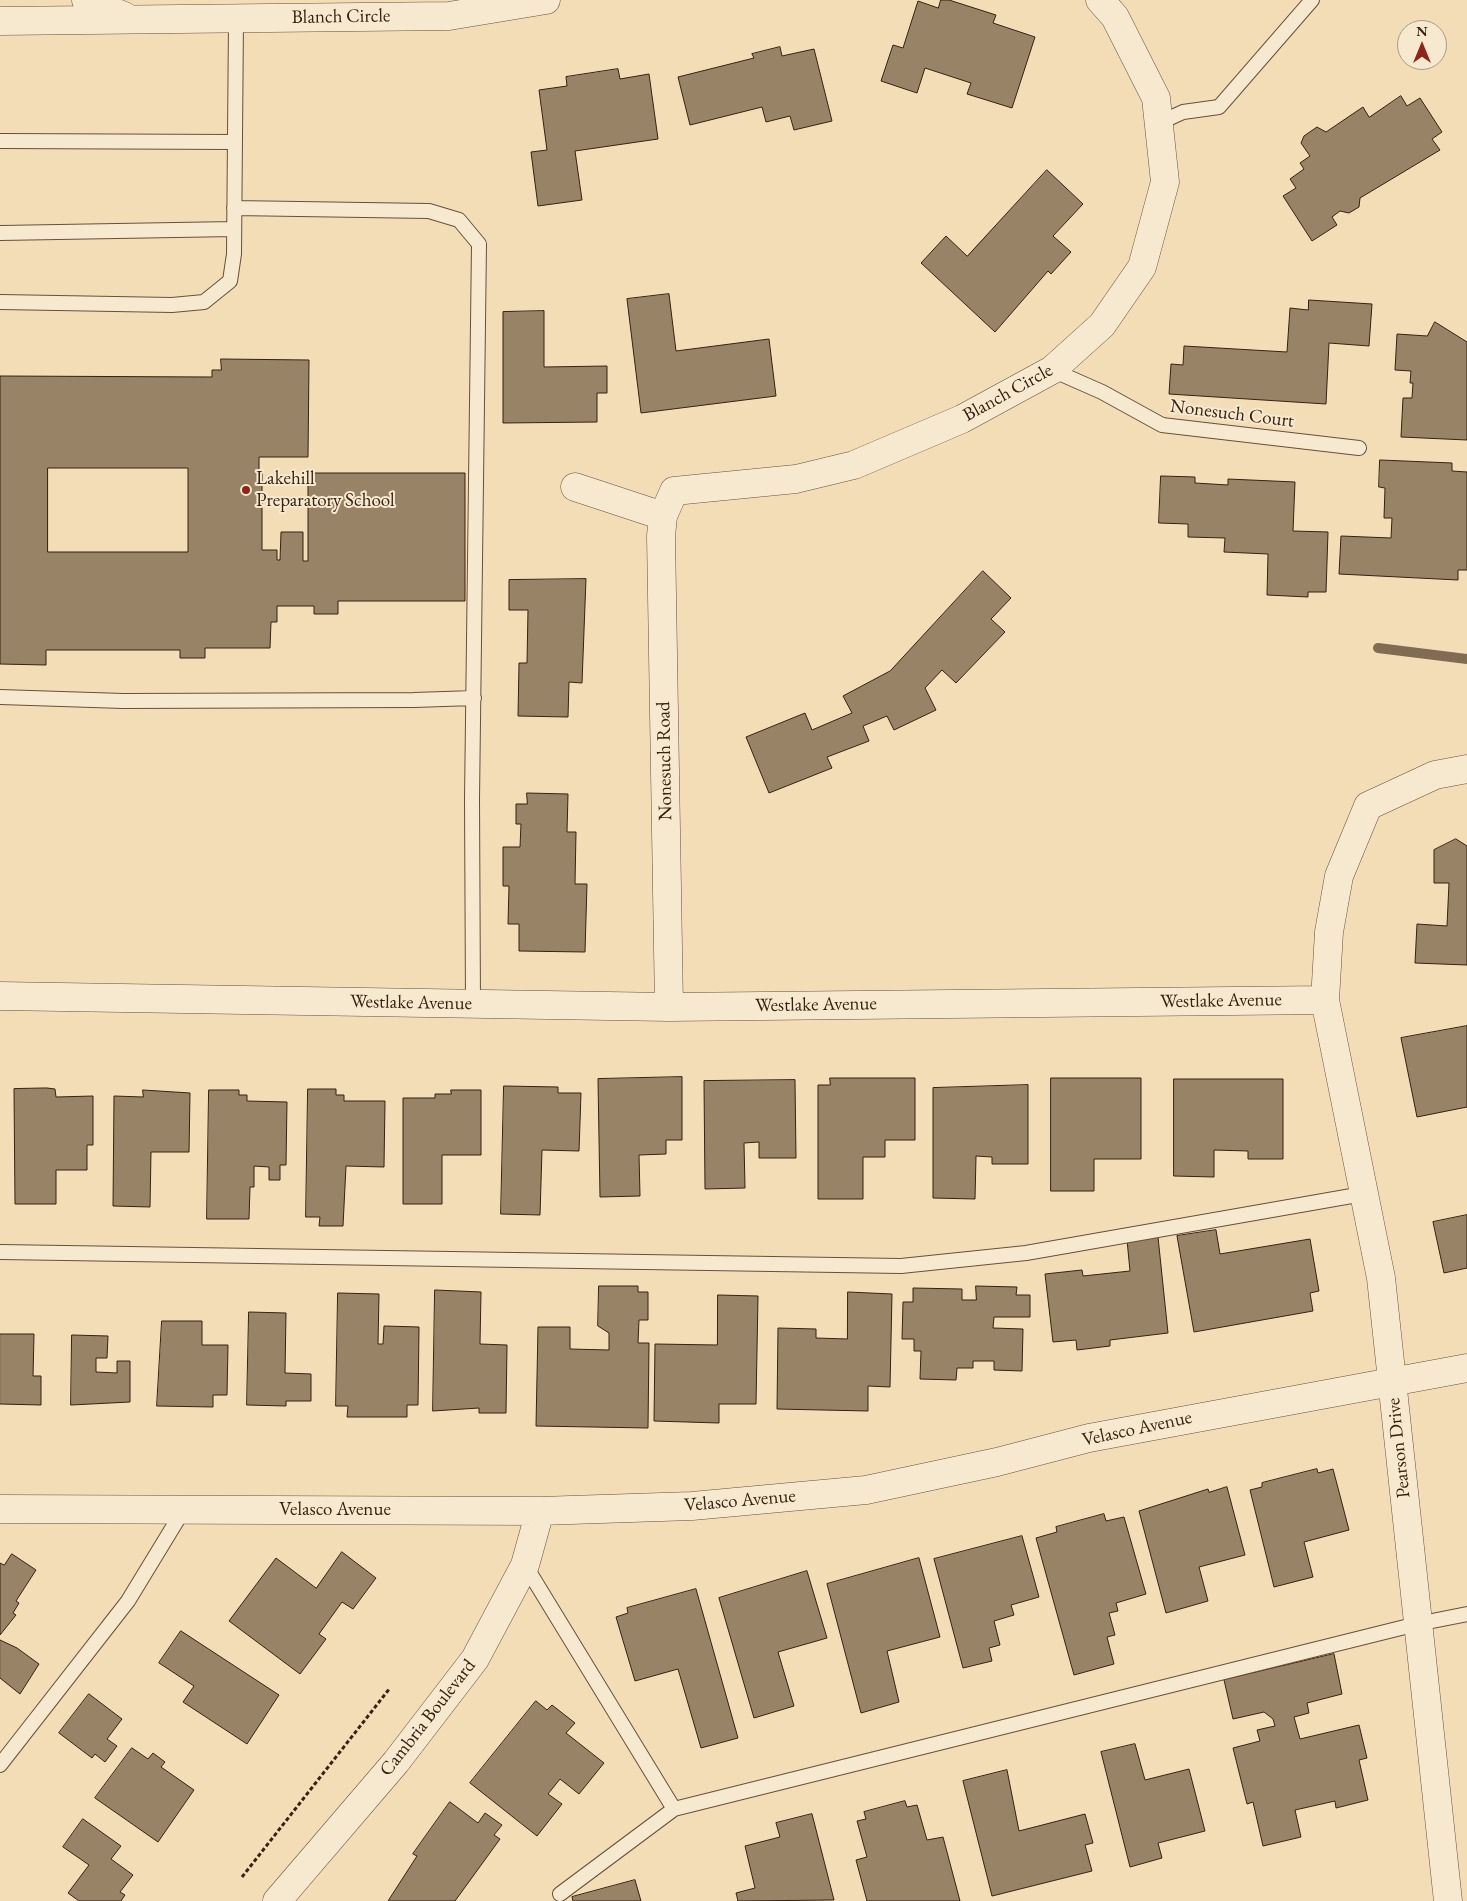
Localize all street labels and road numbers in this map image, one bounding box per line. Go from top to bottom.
street label: Blanch Circle [291,5,391,29]
street label: Blanch Circle [959,359,1057,427]
street label: Nonesuch Court [1169,395,1295,433]
street label: Nonesuch Road [653,701,677,821]
street label: Westlake Avenue [1160,989,1282,1013]
street label: Westlake Avenue [350,991,472,1015]
street label: Westlake Avenue [755,993,877,1017]
street label: Pearson Drive [1382,1397,1416,1499]
street label: Velasco Avenue [1080,1406,1194,1452]
street label: Velasco Avenue [683,1485,797,1517]
street label: Velasco Avenue [279,1499,391,1521]
street label: Cambria Boulevard [375,1655,481,1781]

